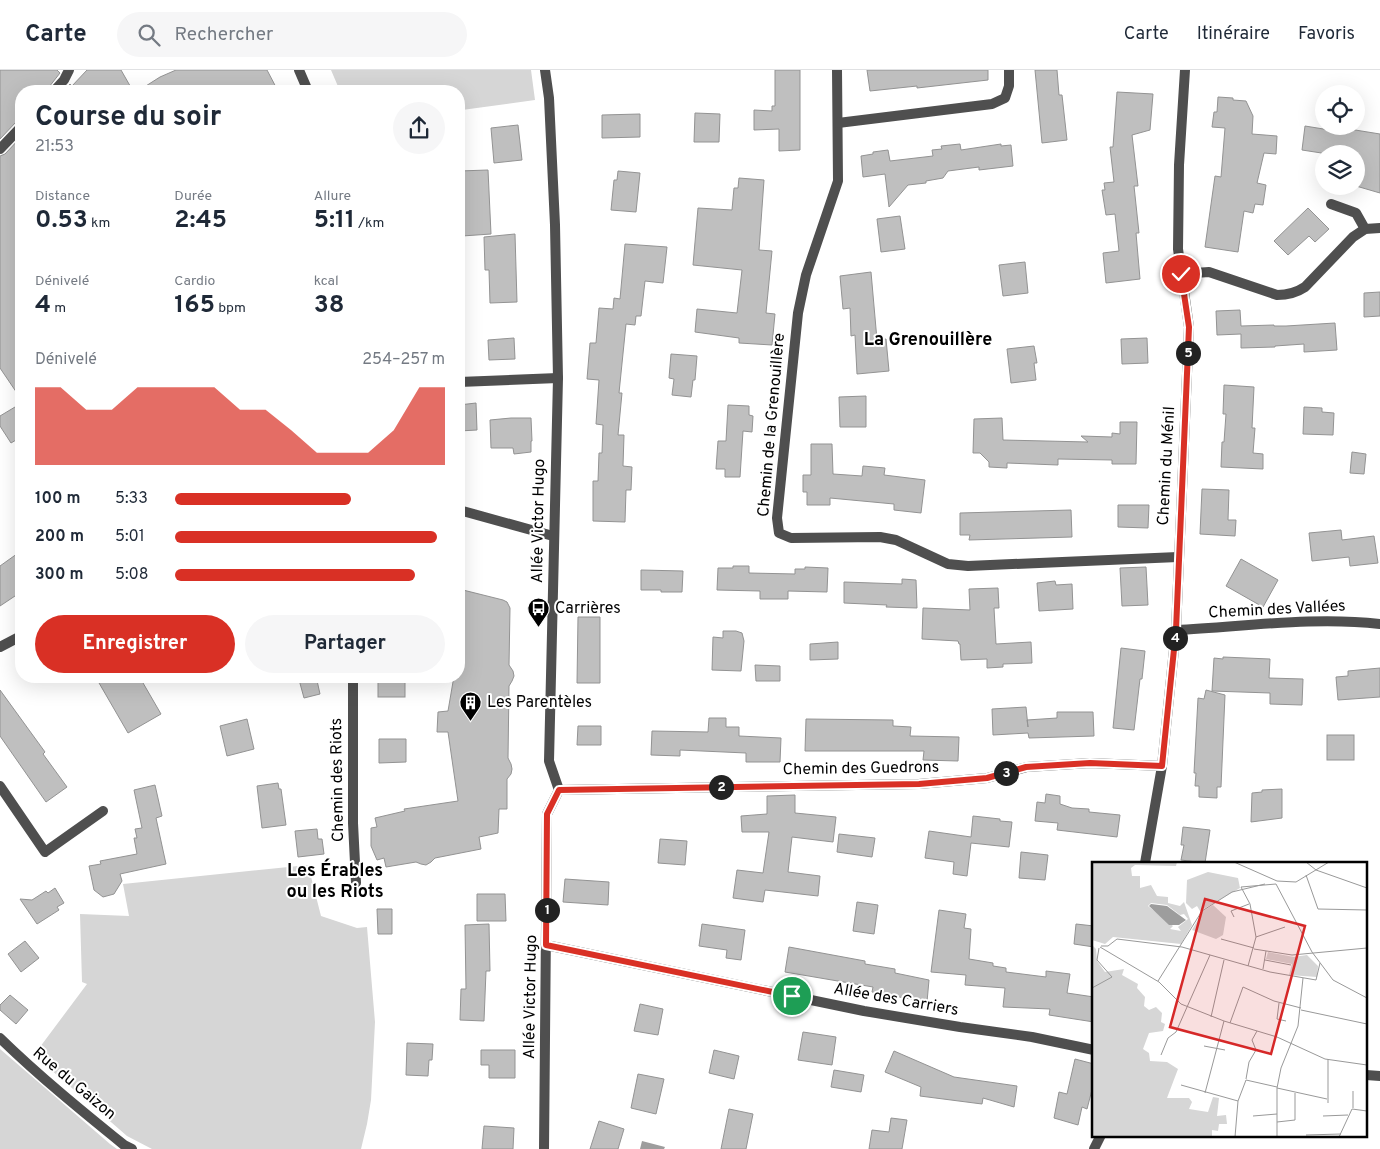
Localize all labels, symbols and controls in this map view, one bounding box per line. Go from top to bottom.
search box [117,12,467,57]
text: Carte [25,20,87,50]
icon: search [135,21,163,49]
text: Rechercher [175,23,273,47]
text: Carte [1124,23,1169,46]
text: Itinéraire [1197,23,1270,46]
text: Favoris [1298,23,1355,46]
map controls [1315,85,1365,195]
button: locate [1315,85,1365,135]
text: Course du soir [35,100,221,136]
button: share [393,102,445,154]
text: 21:53 [35,137,74,157]
button: layers [1315,145,1365,195]
text: Distance [35,188,90,205]
text: Durée [174,188,212,205]
text: Allure [314,188,351,205]
text: 0.53 [35,205,88,237]
text: 2:45 [174,205,227,237]
text: 5:11 [314,205,355,237]
text: km [88,215,110,232]
text: /km [355,215,384,232]
pin [1160,253,1202,295]
icon: check [1167,260,1195,288]
text: Dénivelé [35,273,89,290]
text: Cardio [174,273,215,290]
text: kcal [314,273,339,290]
text: 4 [35,290,51,322]
text: 165 [174,290,215,322]
text: 38 [314,290,344,322]
text: m [51,300,66,317]
text: bpm [215,300,246,317]
district label: La Grenouillère [864,329,992,352]
street label: Chemin de la Grenouillère [754,332,790,518]
pin: 5 [1176,340,1200,366]
text: 5 [1184,345,1193,362]
text: Dénivelé [35,350,97,370]
text: 254–257 m [362,350,445,370]
street label: Chemin du Ménil [1154,406,1180,526]
street label: Allée Victor Hugo [528,458,550,583]
text: 100 m [35,489,81,509]
text: 5:33 [115,489,148,509]
text: 200 m [35,527,84,547]
text: 5:01 [115,527,145,547]
text: 300 m [35,565,83,585]
text: 5:08 [115,565,149,585]
street label: Chemin des Vallées [1208,596,1346,624]
bus stop icon: Carrières [527,597,551,628]
place label: Carrières [555,599,621,619]
button: Enregistrer [35,615,235,673]
button: Partager [245,615,445,673]
pin: 4 [1162,626,1188,650]
text: 4 [1171,630,1180,647]
building icon: Les Parentèles [459,691,483,722]
place label: Les Parentèles [487,693,592,713]
street label: Chemin des Riots [327,718,349,842]
street label: Chemin des Guedrons [783,758,939,780]
pin: 3 [994,760,1018,786]
text: 3 [1002,765,1011,782]
pin: 2 [708,774,734,800]
text: 2 [717,779,726,796]
district label: Les Érables ou les Riots [286,858,384,904]
inset map [1092,862,1368,1136]
pin: 1 [534,898,560,922]
text: 1 [545,902,550,919]
street label: Allée Victor Hugo [520,934,542,1059]
pin [771,975,813,1017]
street label: Allée des Carriers [832,979,960,1021]
icon: arrive [778,982,806,1010]
street label: Rue du Gaizon [28,1043,120,1125]

